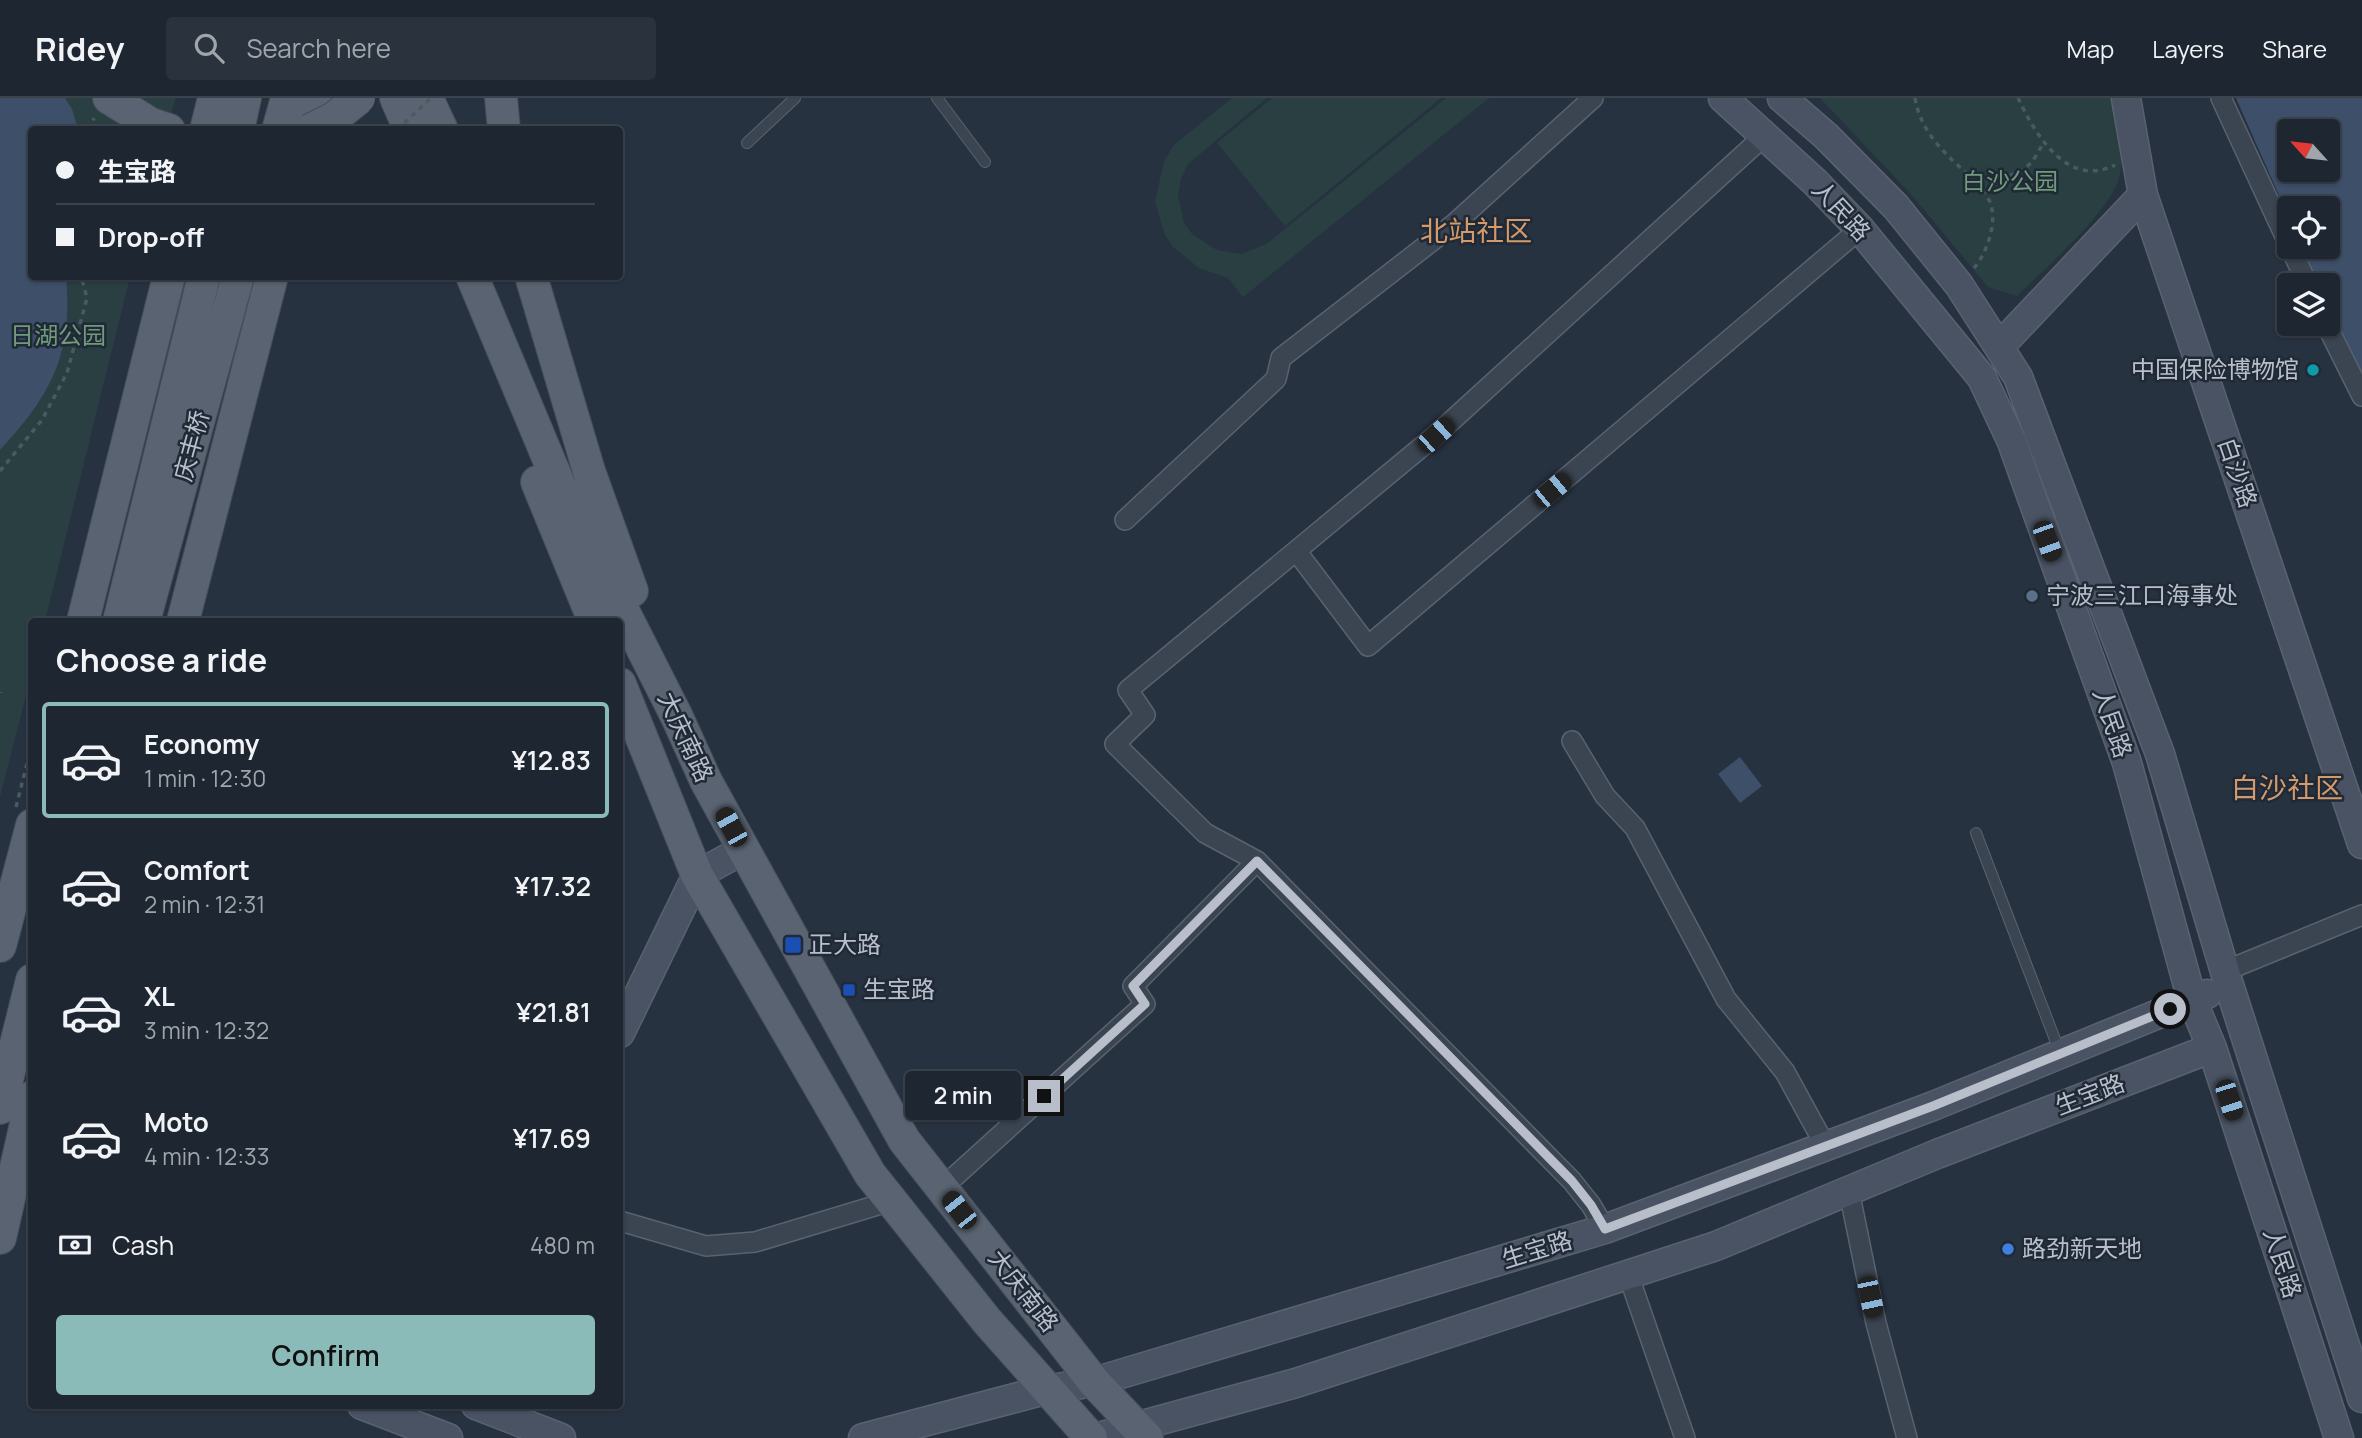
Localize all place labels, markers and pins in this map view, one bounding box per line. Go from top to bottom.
place label: 中国保险博物馆 [2131,352,2299,385]
marker: 中国保险博物馆 [2305,362,2321,378]
place label: 宁波三江口海事处 [2046,578,2238,611]
marker: 宁波三江口海事处 [2024,588,2040,604]
place label: 正大路 [809,927,881,960]
marker: 正大路 [783,935,803,955]
place label: 生宝路 [863,972,935,1005]
marker: 生宝路 [841,982,857,998]
place label: 路劲新天地 [2022,1231,2142,1264]
marker: 路劲新天地 [2000,1241,2016,1257]

